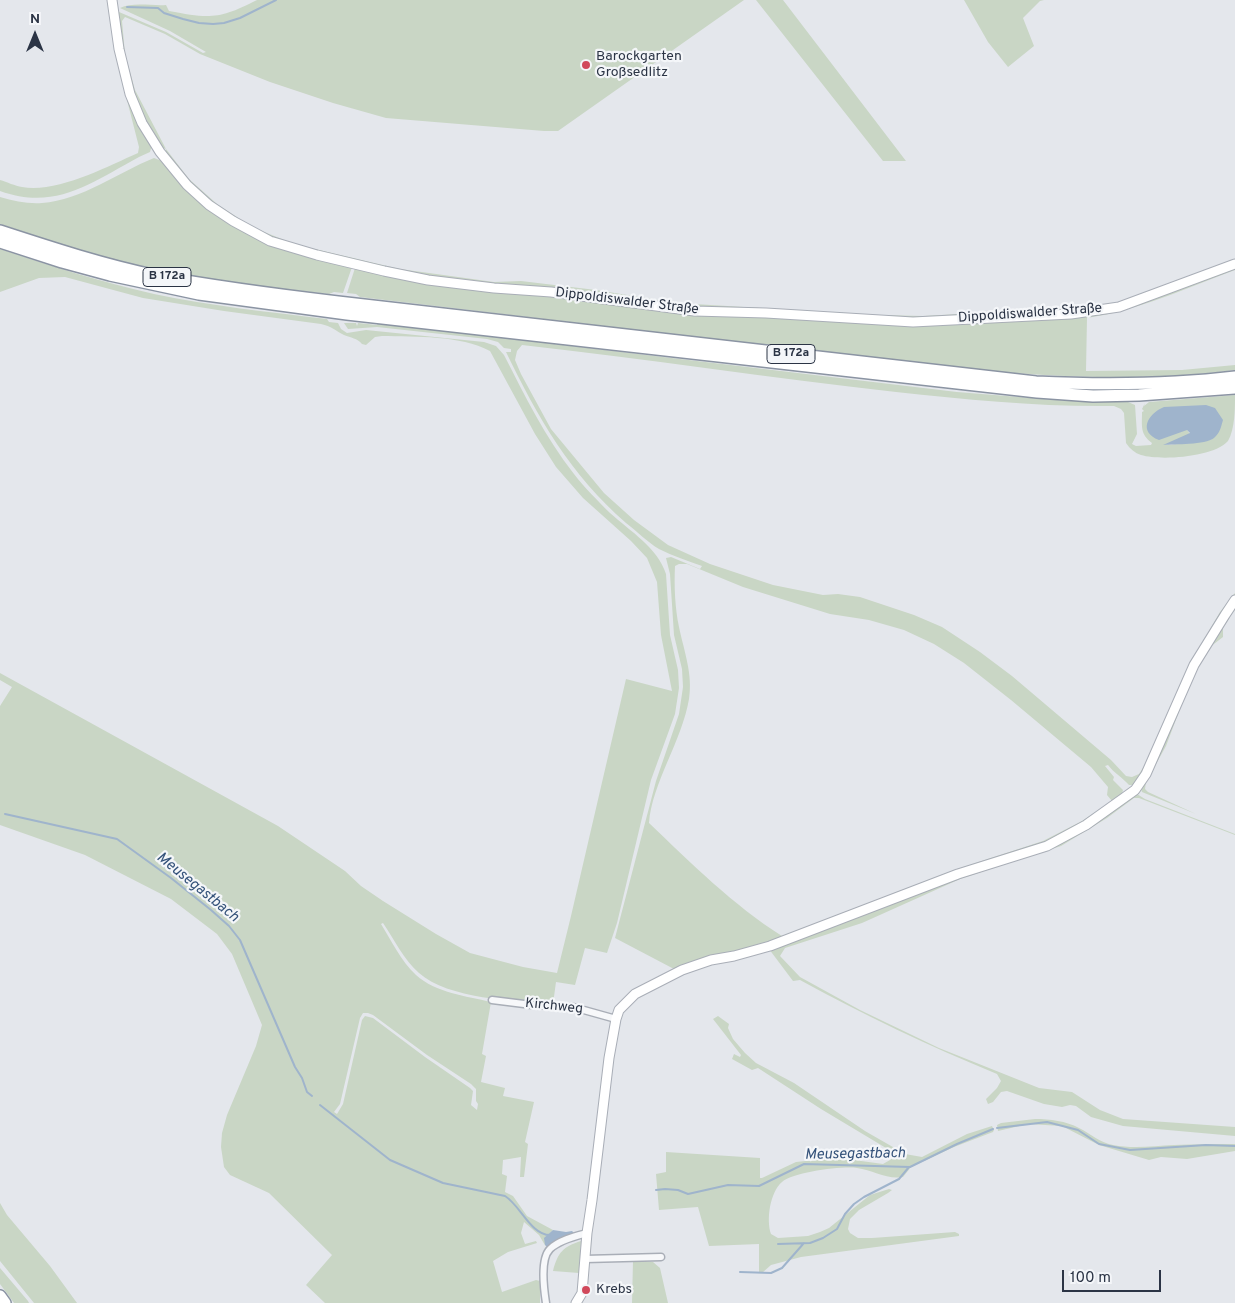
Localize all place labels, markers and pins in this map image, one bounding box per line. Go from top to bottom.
place label: Barockgarten Großsedlitz [596,49,682,82]
marker: Barockgarten Großsedlitz [580,59,592,71]
place label: Krebs [596,1282,632,1298]
marker: Krebs [580,1284,592,1296]

